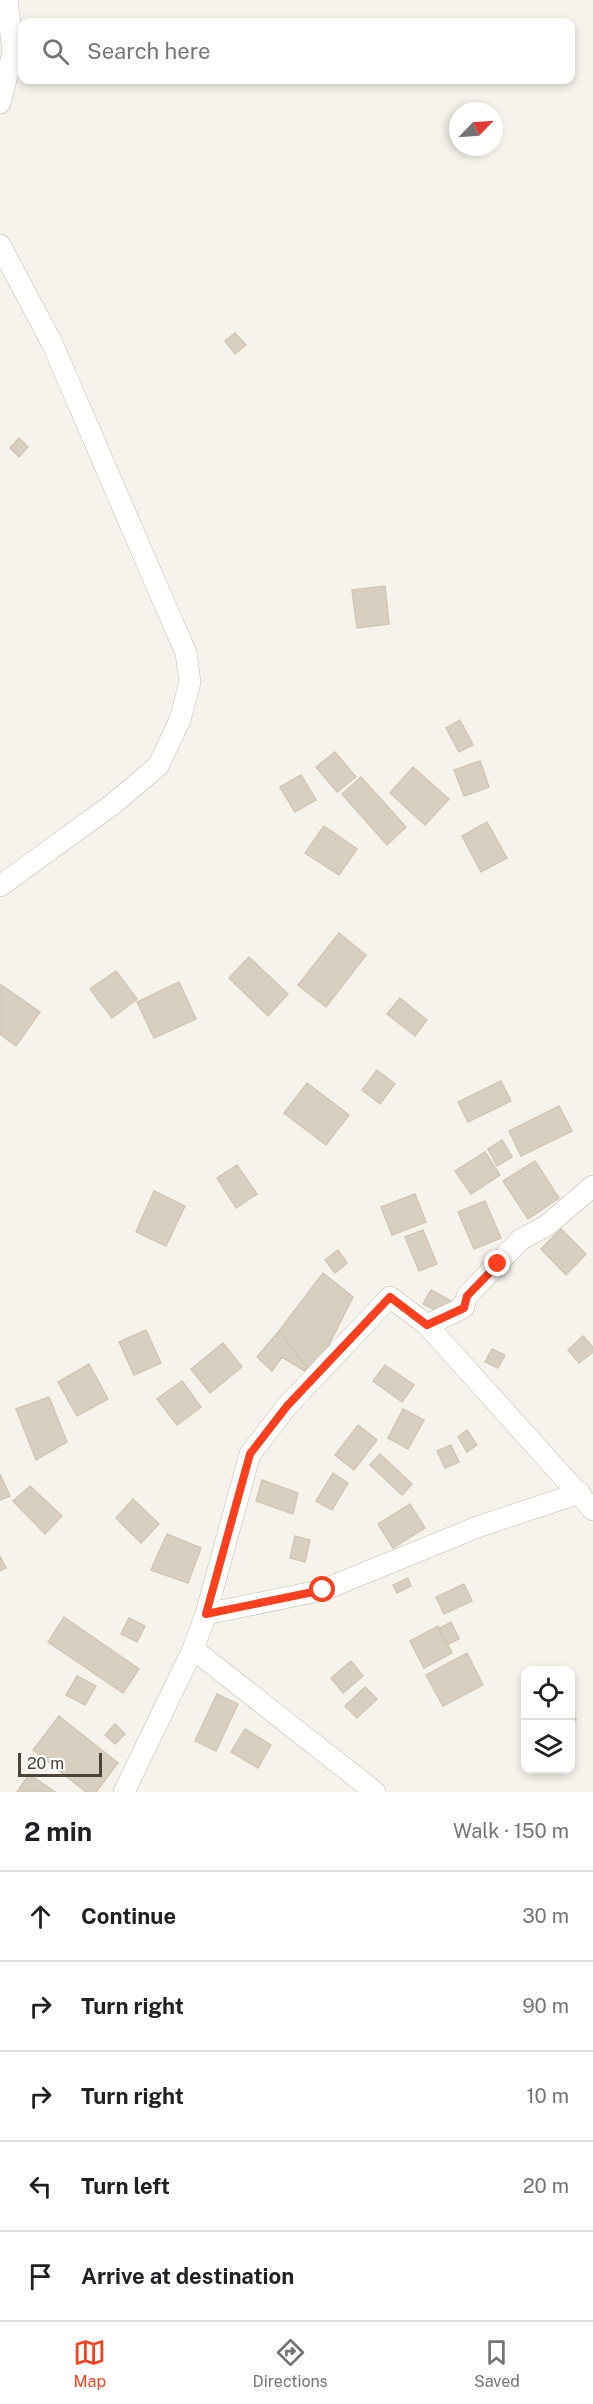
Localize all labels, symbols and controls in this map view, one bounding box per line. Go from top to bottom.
search box [18,18,575,84]
icon: search [39,35,72,68]
text: Search here [87,38,211,64]
north arrow [449,102,503,156]
route end [484,1250,510,1276]
route start [309,1576,335,1602]
map controls [521,1666,575,1774]
button: locate [521,1666,575,1720]
button: layers [521,1720,575,1774]
scale bar [18,1750,102,1778]
text: 20 m [27,1754,64,1773]
text: 2 min [24,1816,92,1847]
text: Walk · 150 m [453,1819,569,1843]
icon: ahead [24,1900,57,1933]
text: Continue [81,1903,176,1929]
text: 30 m [522,1904,569,1928]
icon: right [24,1990,57,2023]
text: Turn right [81,1993,184,2019]
text: 90 m [522,1994,569,2018]
icon: right [24,2080,57,2113]
text: Turn right [81,2083,184,2109]
text: 10 m [526,2084,569,2108]
icon: left [24,2170,57,2203]
text: Turn left [81,2173,170,2199]
text: 20 m [523,2174,569,2198]
icon: arrive [24,2260,57,2293]
text: Arrive at destination [81,2263,294,2289]
tab: Map [73,2336,106,2391]
tab: Directions [253,2336,328,2391]
tab: Saved [474,2336,520,2391]

